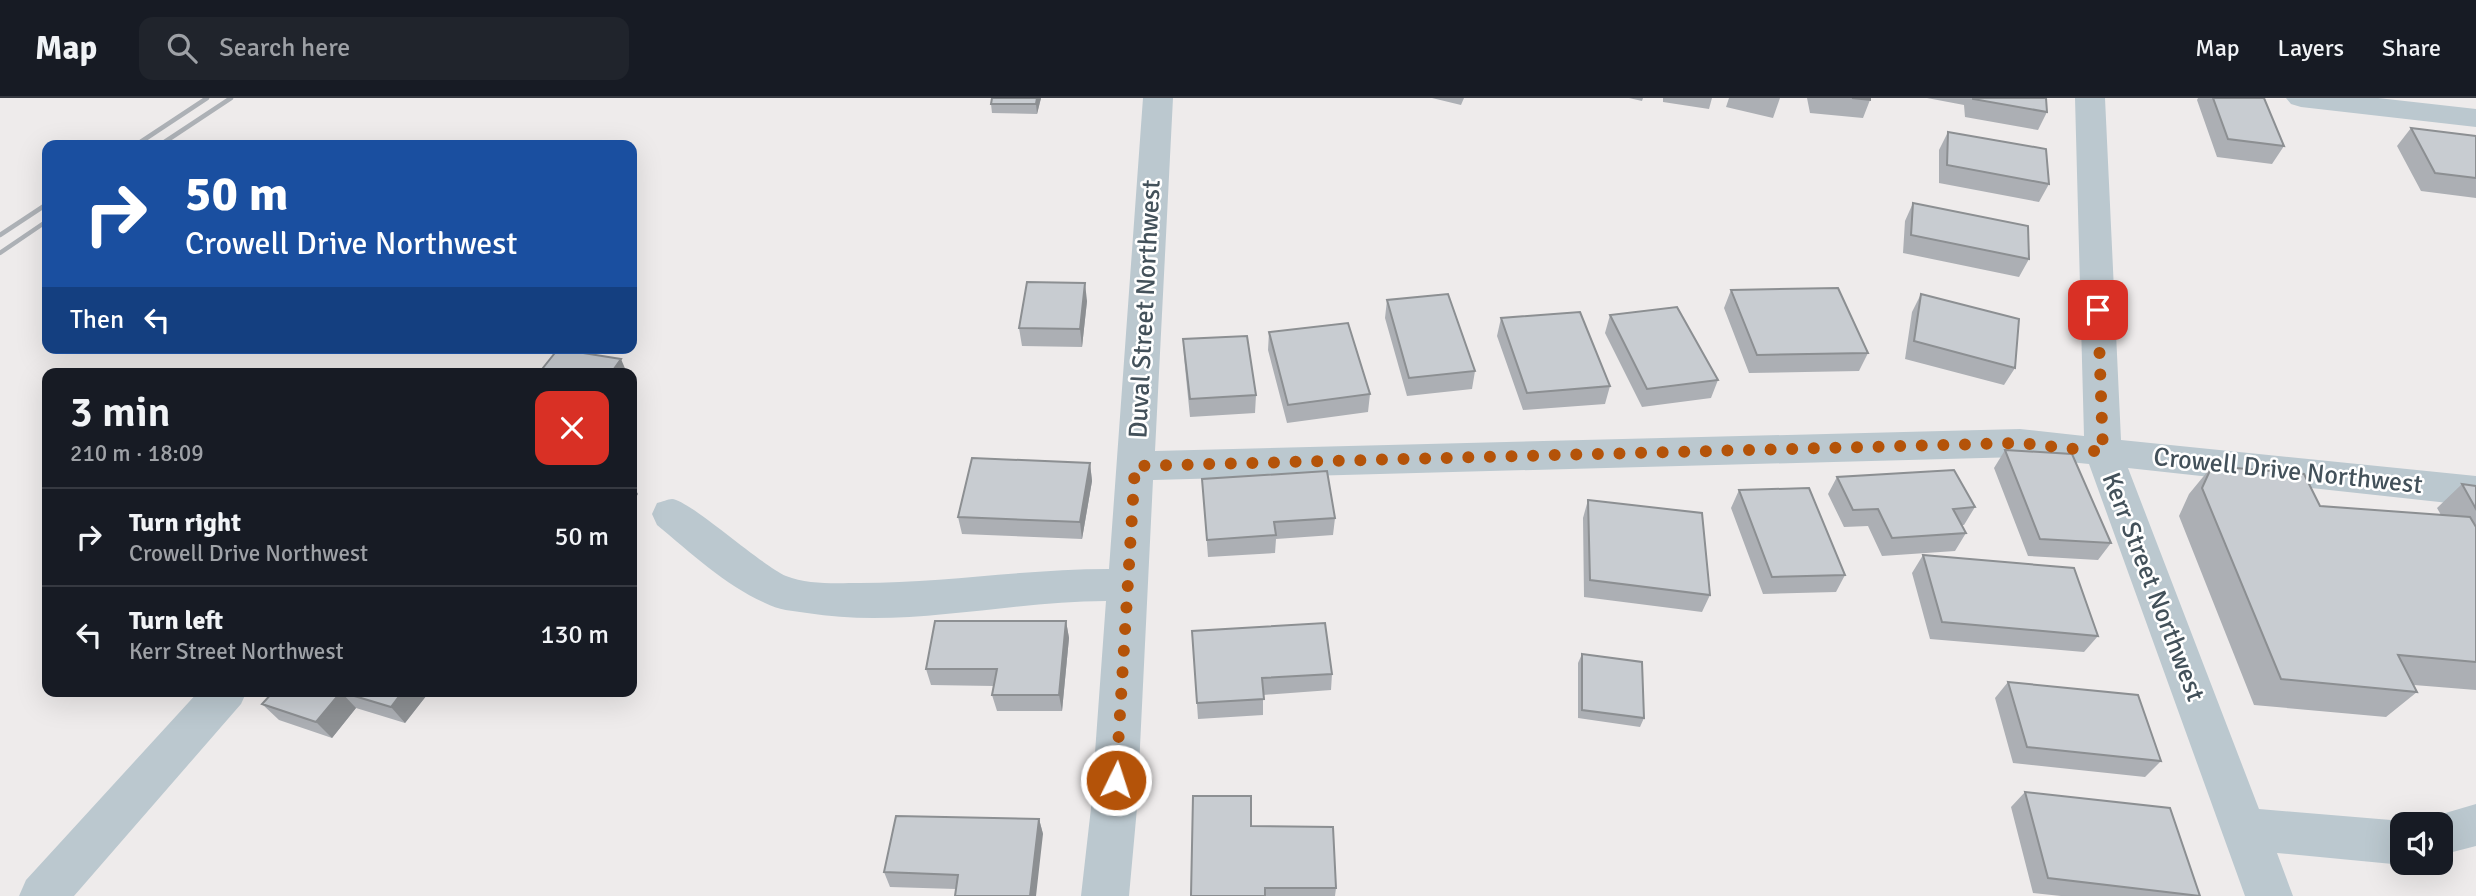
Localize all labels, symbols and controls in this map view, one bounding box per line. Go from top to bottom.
search box [139,17,629,80]
text: Map [35,28,97,69]
icon: search [163,29,201,67]
text: Search here [219,32,350,64]
text: Map [2195,33,2240,63]
text: Layers [2278,33,2344,63]
text: Share [2382,33,2441,63]
text: 50 m [185,164,288,224]
icon: right [70,168,161,259]
street label: Duval Street Northwest [1122,179,1168,439]
text: Crowell Drive Northwest [185,224,518,263]
pin [2068,280,2128,340]
icon: arrive [2079,291,2117,329]
icon: left [138,301,176,339]
text: Then [70,304,124,336]
text: 3 min [70,387,171,438]
button: close [535,391,609,465]
text: 210 m · 18:09 [70,439,204,468]
street label: Crowell Drive Northwest [2152,441,2424,501]
street label: Kerr Street Northwest [2095,468,2211,706]
text: Turn right [129,507,241,539]
icon: right [70,518,108,556]
text: 50 m [554,521,609,553]
text: Crowell Drive Northwest [129,539,368,568]
text: Turn left [129,605,223,637]
icon: left [70,616,108,654]
text: 130 m [540,619,609,651]
text: Kerr Street Northwest [129,637,344,666]
position arrow [1079,743,1153,817]
map controls [2390,812,2453,875]
button: sound [2390,812,2453,875]

